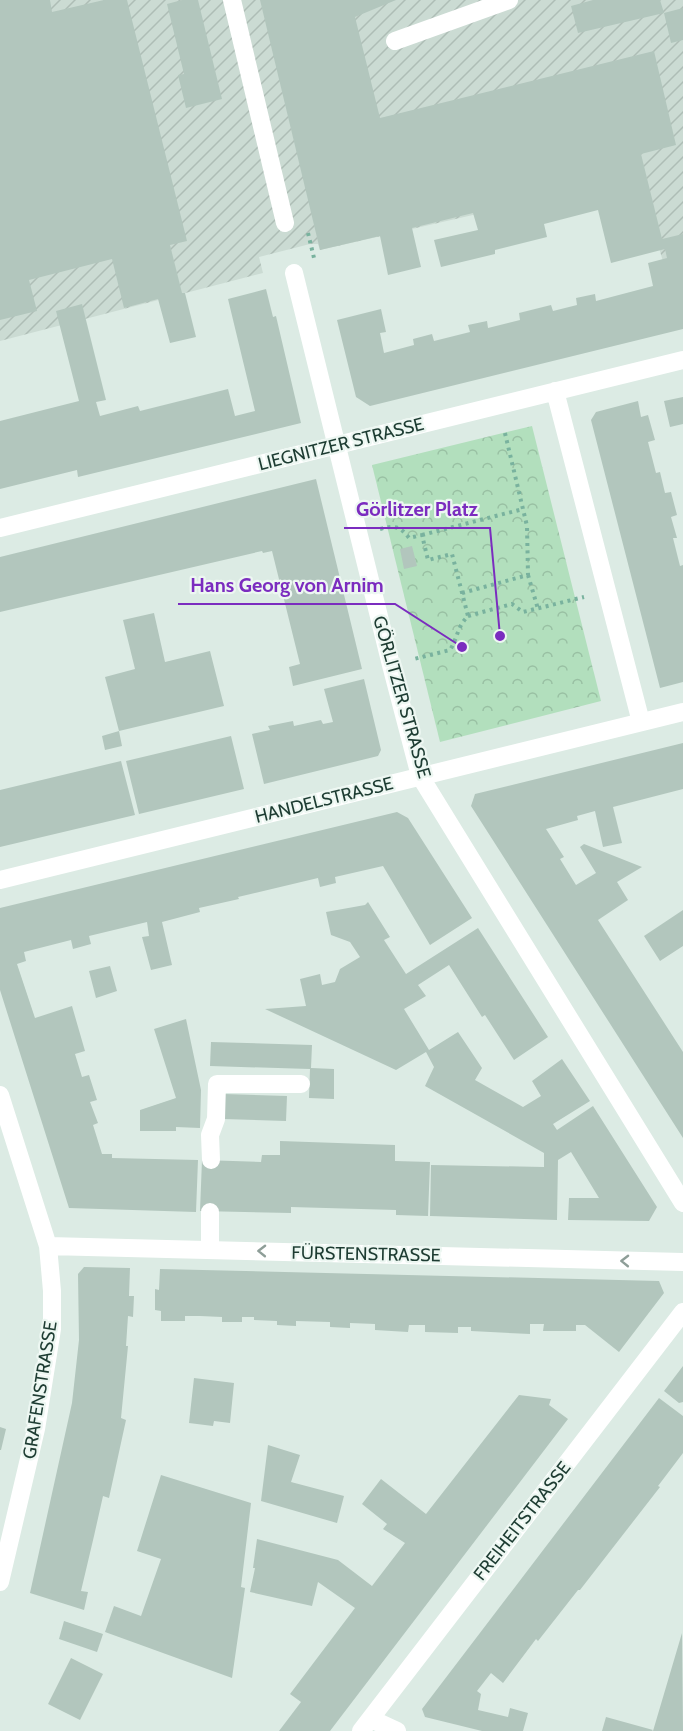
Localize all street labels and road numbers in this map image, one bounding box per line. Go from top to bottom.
street label: LIEGNITZER STRASSE [256,413,426,475]
street label: GÖRLITZER STRASSE [368,613,436,781]
street label: HANDELSTRASSE [253,772,395,828]
street label: FÜRSTENSTRASSE [291,1242,441,1266]
street label: GRAFENSTRASSE [18,1320,62,1460]
street label: FREIHEITSTRASSE [469,1457,575,1585]

